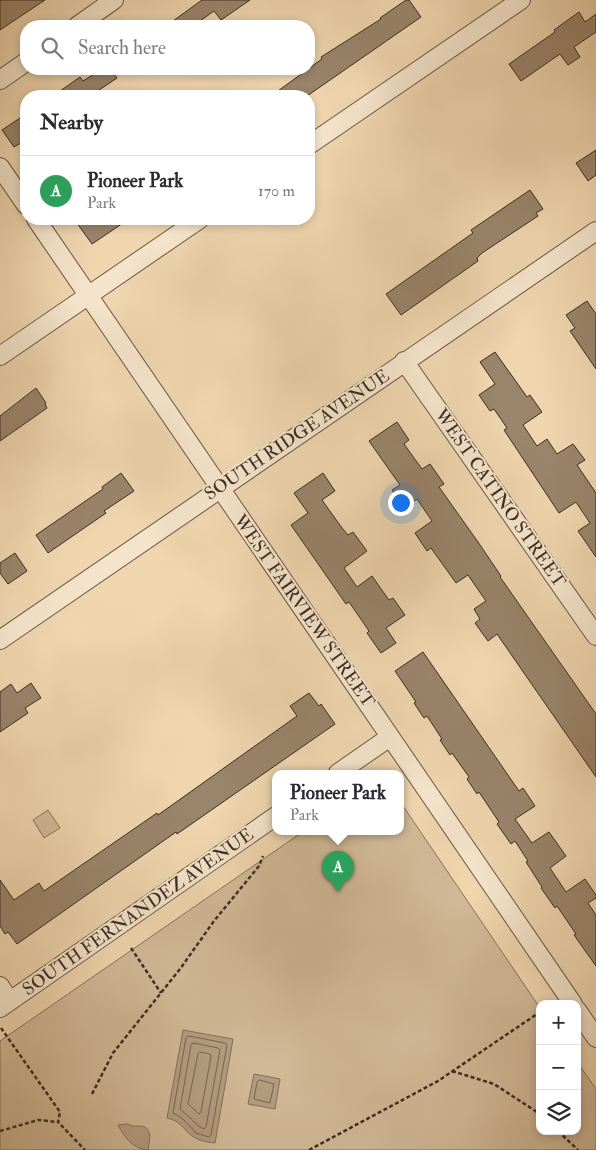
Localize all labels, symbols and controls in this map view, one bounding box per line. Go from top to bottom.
search box [20,20,315,75]
icon: search [38,34,66,62]
text: Search here [78,36,166,60]
text: Nearby [40,109,103,136]
text: Pioneer Park [87,169,183,193]
text: A [51,181,61,201]
text: 170 m [258,181,295,201]
text: Park [87,193,116,213]
street label: SOUTH RIDGE AVENUE [200,364,394,506]
street label: WEST CATINO STREET [429,403,571,592]
your location [388,490,414,516]
street label: WEST FAIRVIEW STREET [228,509,380,712]
popup [272,770,404,835]
text: Pioneer Park [290,781,386,805]
text: Park [290,805,319,825]
street label: SOUTH FERNANDEZ AVENUE [18,823,258,1001]
pin: A [322,851,354,892]
map controls [536,1000,581,1135]
button: + [536,1000,581,1045]
button: − [536,1045,581,1090]
button: layers [536,1090,581,1135]

